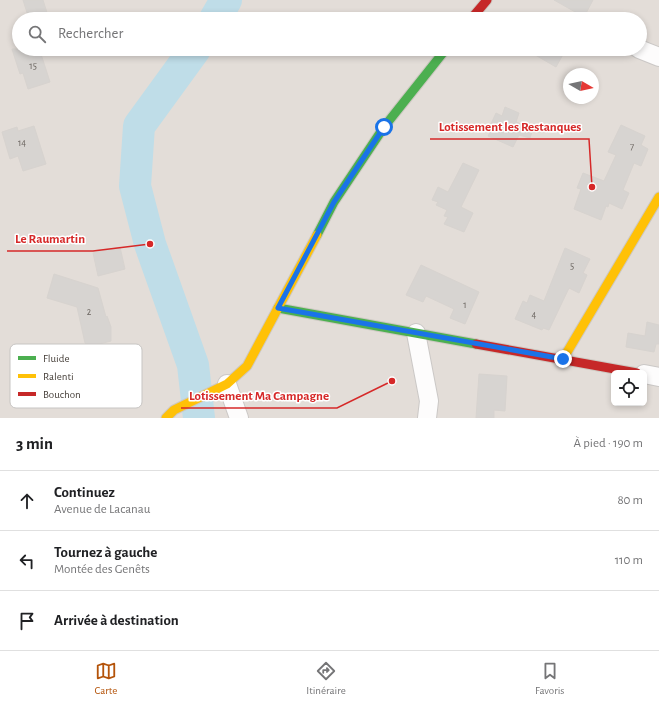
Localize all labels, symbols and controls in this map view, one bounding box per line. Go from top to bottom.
search box [12,12,647,56]
icon: search [26,23,48,45]
text: Rechercher [58,26,123,41]
house number: 15 [29,61,37,71]
north arrow [563,68,599,104]
callout: Lotissement les Restanques [430,114,589,139]
route start [375,118,393,136]
text: Lotissement les Restanques [439,121,581,134]
house number: 14 [18,138,26,148]
house number: 7 [630,142,634,152]
callout: Le Raumartin [7,226,93,251]
text: Le Raumartin [15,233,85,246]
house number: 5 [570,261,574,271]
house number: 1 [463,300,467,310]
house number: 2 [87,307,92,317]
house number: 4 [532,310,537,320]
legend [10,344,142,408]
route end [554,350,572,368]
text: Fluide [43,353,70,364]
map controls [611,370,647,406]
button: locate [611,370,647,406]
text: Ralenti [43,371,74,382]
callout: Lotissement Ma Campagne [181,383,337,408]
text: Bouchon [43,389,81,400]
text: Lotissement Ma Campagne [189,390,329,403]
text: 3 min [16,435,53,452]
text: À pied · 190 m [574,437,643,450]
text: Continuez [54,485,115,500]
icon: ahead [16,490,38,512]
text: 80 m [617,494,643,507]
text: Avenue de Lacanau [54,503,150,516]
text: Tournez à gauche [54,545,157,560]
icon: left [16,550,38,572]
text: 110 m [615,554,643,567]
text: Montée des Genêts [54,563,150,576]
icon: arrive [16,610,38,632]
text: Arrivée à destination [54,613,179,628]
tab: Carte [95,660,117,697]
tab: Itinéraire [306,660,346,697]
tab: Favoris [535,660,564,697]

